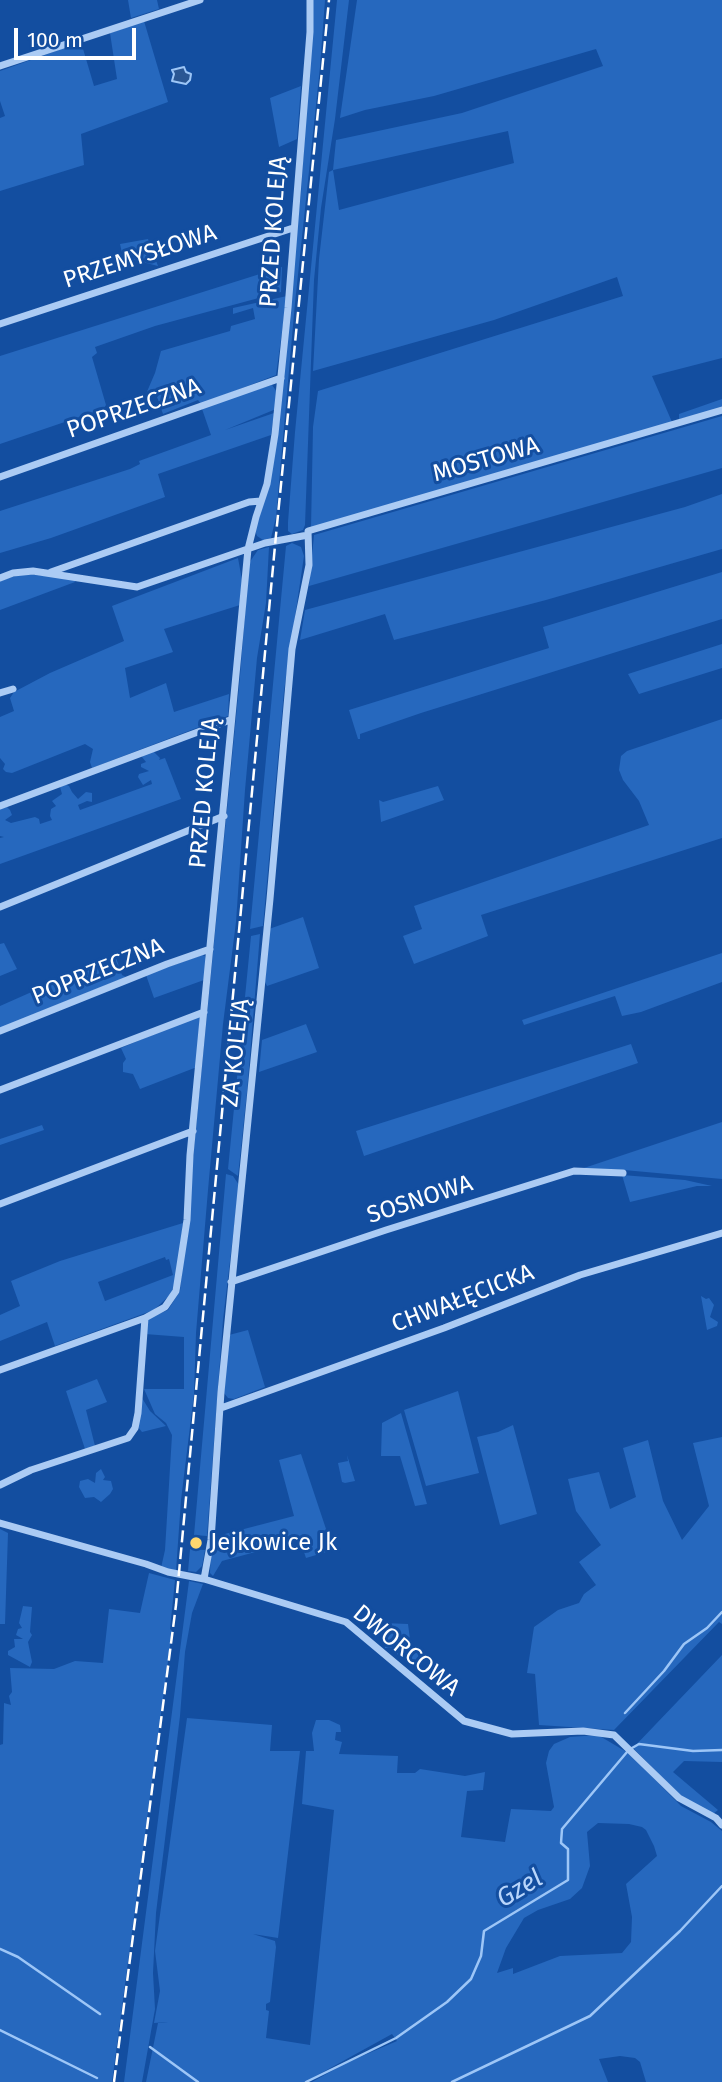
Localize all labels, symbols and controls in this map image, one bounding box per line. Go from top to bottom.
scale bar [18,14,140,58]
text: 100 m [27,27,83,53]
street label: PRZED KOLEJĄ [254,155,294,309]
street label: PRZEMYSŁOWA [60,219,220,295]
street label: POPRZECZNA [63,373,205,445]
street label: MOSTOWA [429,431,543,489]
street label: PRZED KOLEJĄ [184,716,226,870]
street label: POPRZECZNA [28,932,168,1012]
street label: ZA KOLEJĄ [216,997,256,1109]
street label: SOSNOWA [364,1169,476,1231]
street label: CHWAŁĘCICKA [388,1259,538,1339]
place label: Jejkowice Jk [210,1529,337,1557]
marker: Jejkowice Jk [188,1535,204,1551]
street label: DWORCOWA [347,1599,465,1703]
water label: Gzel [491,1863,549,1915]

